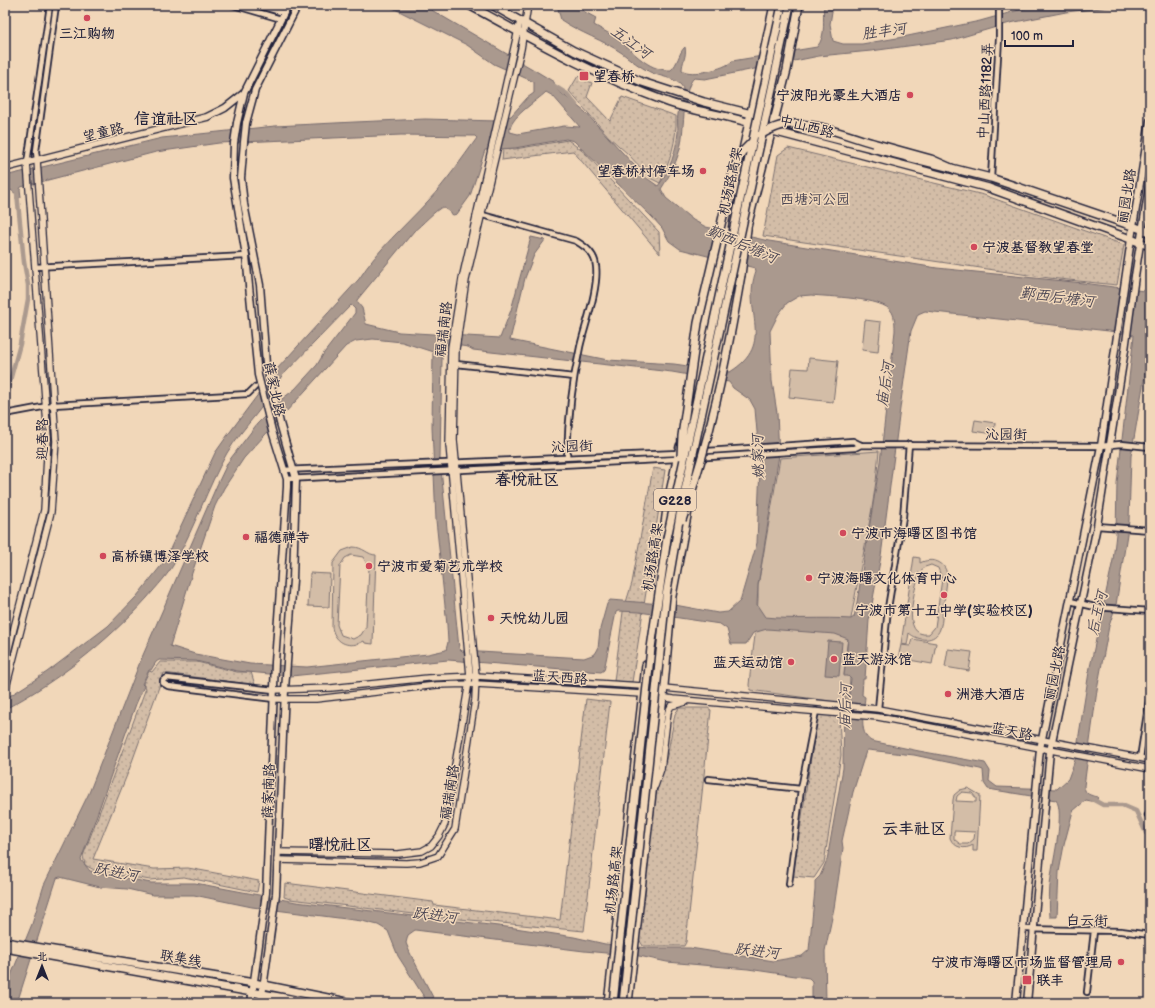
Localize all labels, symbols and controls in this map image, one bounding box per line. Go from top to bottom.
marker: 三江购物 [82,13,92,23]
water label: 胜丰河 [860,19,911,44]
water label: 五江河 [607,21,657,65]
scale bar [1005,22,1073,48]
place label: 三江购物 [59,25,115,42]
text: 100 m [1011,29,1043,44]
street label: 中山西路1182弄 [974,42,997,140]
place label: 望春桥 [593,68,635,85]
marker: 望春桥 [578,70,590,82]
place label: 宁波阳光豪生大酒店 [776,87,902,104]
marker: 宁波阳光豪生大酒店 [905,90,915,100]
district label: 信谊社区 [134,110,198,129]
street label: 中山西路 [778,111,836,142]
street label: 望童路 [81,119,126,146]
street label: 机场路高架 [715,145,746,217]
place label: 望春桥村停车场 [597,163,695,180]
marker: 望春桥村停车场 [698,166,708,176]
street label: 丽园北路 [1114,167,1139,225]
park label: 西塘河公园 [780,191,850,208]
water label: 鄞西后塘河 [704,221,783,269]
place label: 宁波基督教望春堂 [982,239,1094,256]
marker: 宁波基督教望春堂 [969,242,979,252]
water label: 鄞西后塘河 [1019,283,1098,312]
street label: 福瑞南路 [432,300,455,358]
water label: 庙后河 [873,357,899,408]
street label: 薛家北路 [260,360,289,418]
street label: 迎春路 [34,418,51,460]
street label: 沁园街 [985,426,1027,443]
water label: 姚家河 [748,431,769,480]
street label: 沁园街 [551,437,593,456]
district label: 春悦社区 [495,471,559,490]
road number: G228 [654,489,696,511]
street label: 机场路高架 [639,521,666,593]
place label: 宁波市海曙区图书馆 [851,525,977,542]
marker: 宁波市海曙区图书馆 [838,528,848,538]
place label: 福德禅寺 [254,529,310,546]
marker: 福德禅寺 [241,532,251,542]
place label: 高桥镇博泽学校 [111,548,209,565]
marker: 高桥镇博泽学校 [98,551,108,561]
place label: 宁波市爱菊艺术学校 [377,558,503,575]
marker: 宁波市爱菊艺术学校 [364,561,374,571]
place label: 宁波海曙文化体育中心 [817,570,957,587]
marker: 宁波海曙文化体育中心 [804,573,814,583]
water label: 后王河 [1083,586,1113,637]
marker: 宁波市第十五中学(实验校区) [939,590,949,600]
place label: 宁波市第十五中学(实验校区) [855,602,1033,619]
place label: 天悦幼儿园 [499,610,569,627]
marker: 天悦幼儿园 [486,613,496,623]
street label: 丽园北路 [1040,644,1069,702]
place label: 蓝天游泳馆 [842,651,912,668]
place label: 蓝天运动馆 [713,654,783,671]
marker: 蓝天游泳馆 [829,654,839,664]
marker: 蓝天运动馆 [786,657,796,667]
street label: 蓝天西路 [531,667,588,688]
water label: 庙后河 [835,680,856,729]
place label: 洲港大酒店 [956,686,1026,703]
marker: 洲港大酒店 [943,689,953,699]
street label: 蓝天路 [990,719,1034,744]
street label: 薛家南路 [259,763,278,819]
street label: 福瑞南路 [437,763,462,821]
district label: 云丰社区 [882,820,946,839]
district label: 曙悦社区 [308,836,372,855]
street label: 机场路高架 [601,844,626,916]
water label: 跃进河 [92,859,143,887]
water label: 跃进河 [411,903,461,928]
street label: 白云街 [1066,912,1108,929]
water label: 跃进河 [734,940,783,964]
north arrow [22,946,62,986]
street label: 联集线 [159,946,203,971]
text: 北 [37,950,48,963]
place label: 宁波市海曙区市场监督管理局 [931,954,1113,971]
marker: 宁波市海曙区市场监督管理局 [1116,957,1126,967]
place label: 联丰 [1036,972,1064,989]
marker: 联丰 [1021,974,1033,986]

